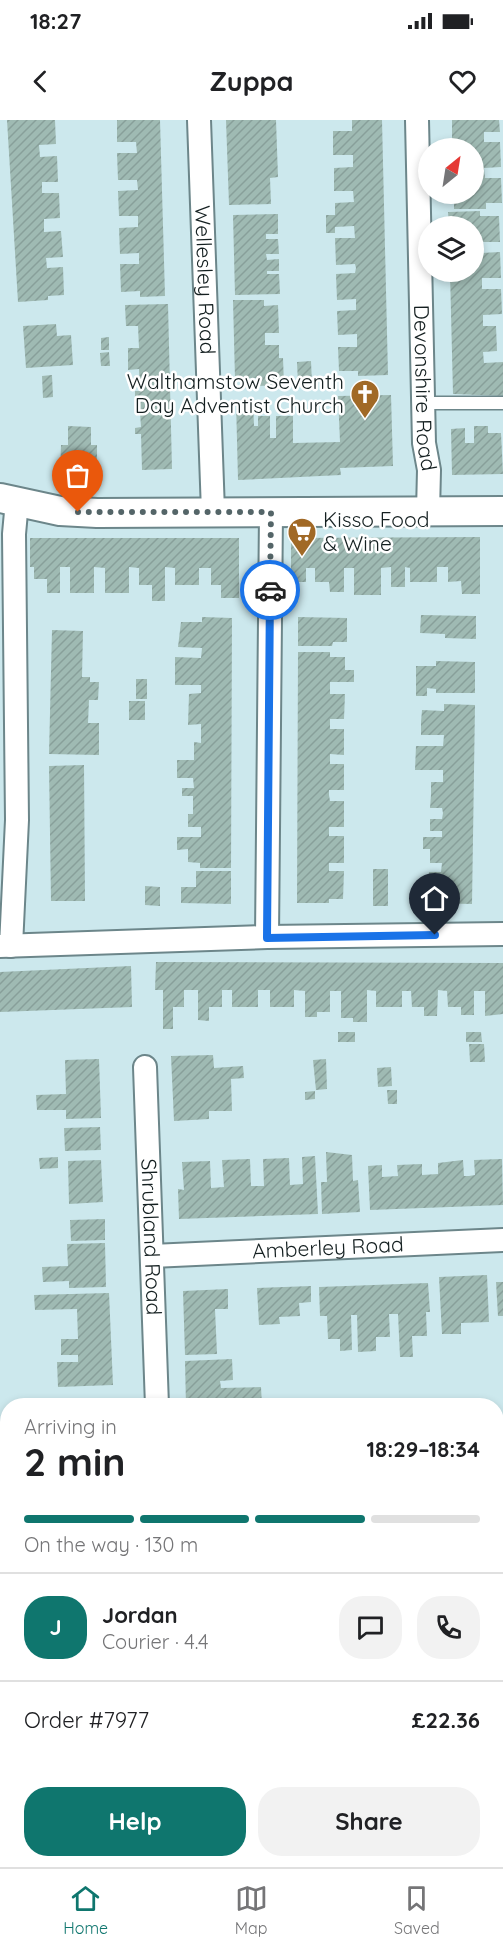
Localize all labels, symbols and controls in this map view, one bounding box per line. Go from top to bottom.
text: 18:27 [30,7,81,35]
text: Zuppa [209,64,294,98]
icon: back [24,65,57,98]
icon: heart [446,65,479,98]
north arrow [418,138,484,204]
map controls [418,138,484,282]
street label: Wellesley Road [190,205,221,355]
button: layers [418,216,484,282]
street label: Devonshire Road [409,304,443,473]
place label: Walthamstow Seventh Day Adventist Church [127,368,344,418]
church icon: Walthamstow Seventh Day Adventist Church [349,378,381,420]
pin [52,450,103,512]
icon: bag [61,459,94,492]
place label: Kisso Food & Wine [323,506,429,556]
supermarket icon: Kisso Food & Wine [286,516,318,558]
courier [240,560,300,620]
icon: car [254,574,287,607]
pin [409,873,460,935]
icon: home [418,882,451,915]
street label: Shrubland Road [136,1158,168,1316]
street label: Amberley Road [251,1231,404,1263]
text: Arriving in [24,1414,117,1439]
text: 18:29–18:34 [367,1435,480,1463]
text: 2 min [24,1437,126,1486]
text: On the way · 130 m [24,1532,198,1557]
button: chat [339,1596,402,1659]
button: phone [417,1596,480,1659]
text: Jordan [102,1601,178,1629]
text: J [49,1613,62,1641]
text: Courier · 4.4 [102,1629,208,1654]
text: Order #7977 [24,1706,149,1734]
text: £22.36 [412,1706,480,1734]
button: Help [24,1787,246,1856]
button: Share [258,1787,480,1856]
tab: Home [63,1882,108,1938]
tab: Map [235,1882,268,1938]
tab: Saved [394,1882,440,1938]

